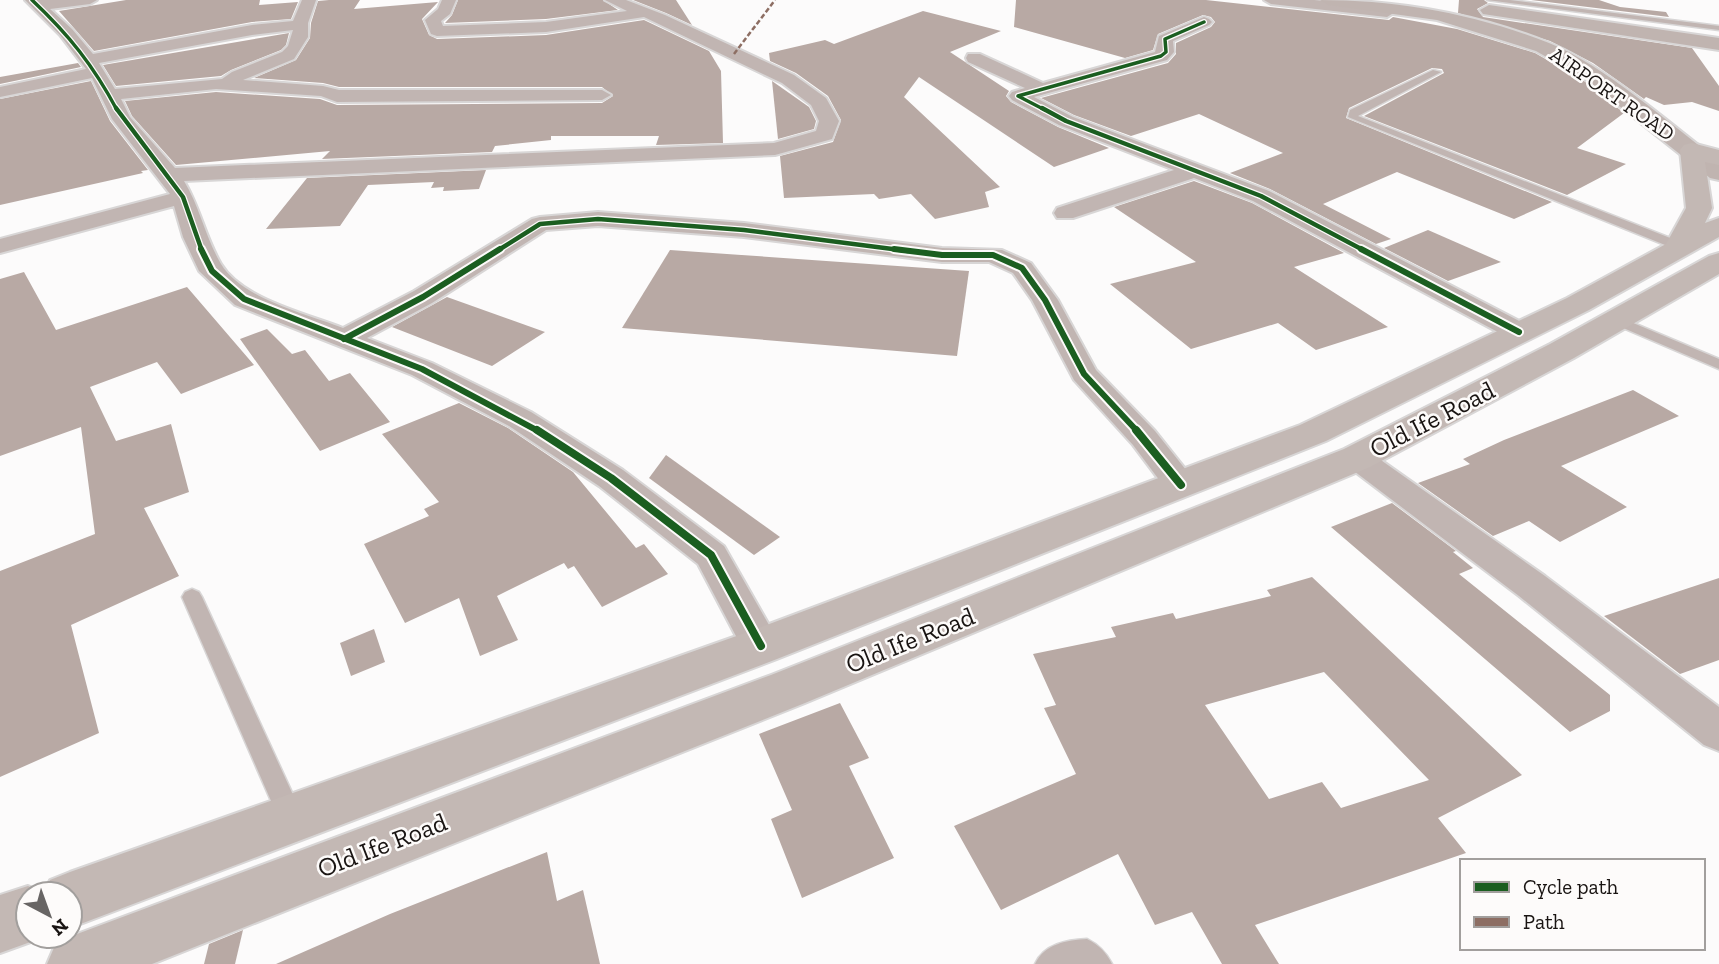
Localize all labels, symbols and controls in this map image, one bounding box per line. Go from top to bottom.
street label: AIRPORT ROAD [1545,41,1679,146]
street label: Old Ife Road [1364,374,1500,464]
street label: Old Ife Road [841,600,979,680]
street label: Old Ife Road [313,806,451,884]
legend [1460,859,1705,950]
text: Cycle path [1523,874,1618,899]
north arrow [14,880,84,950]
text: Path [1523,909,1565,934]
text: N [47,914,73,941]

